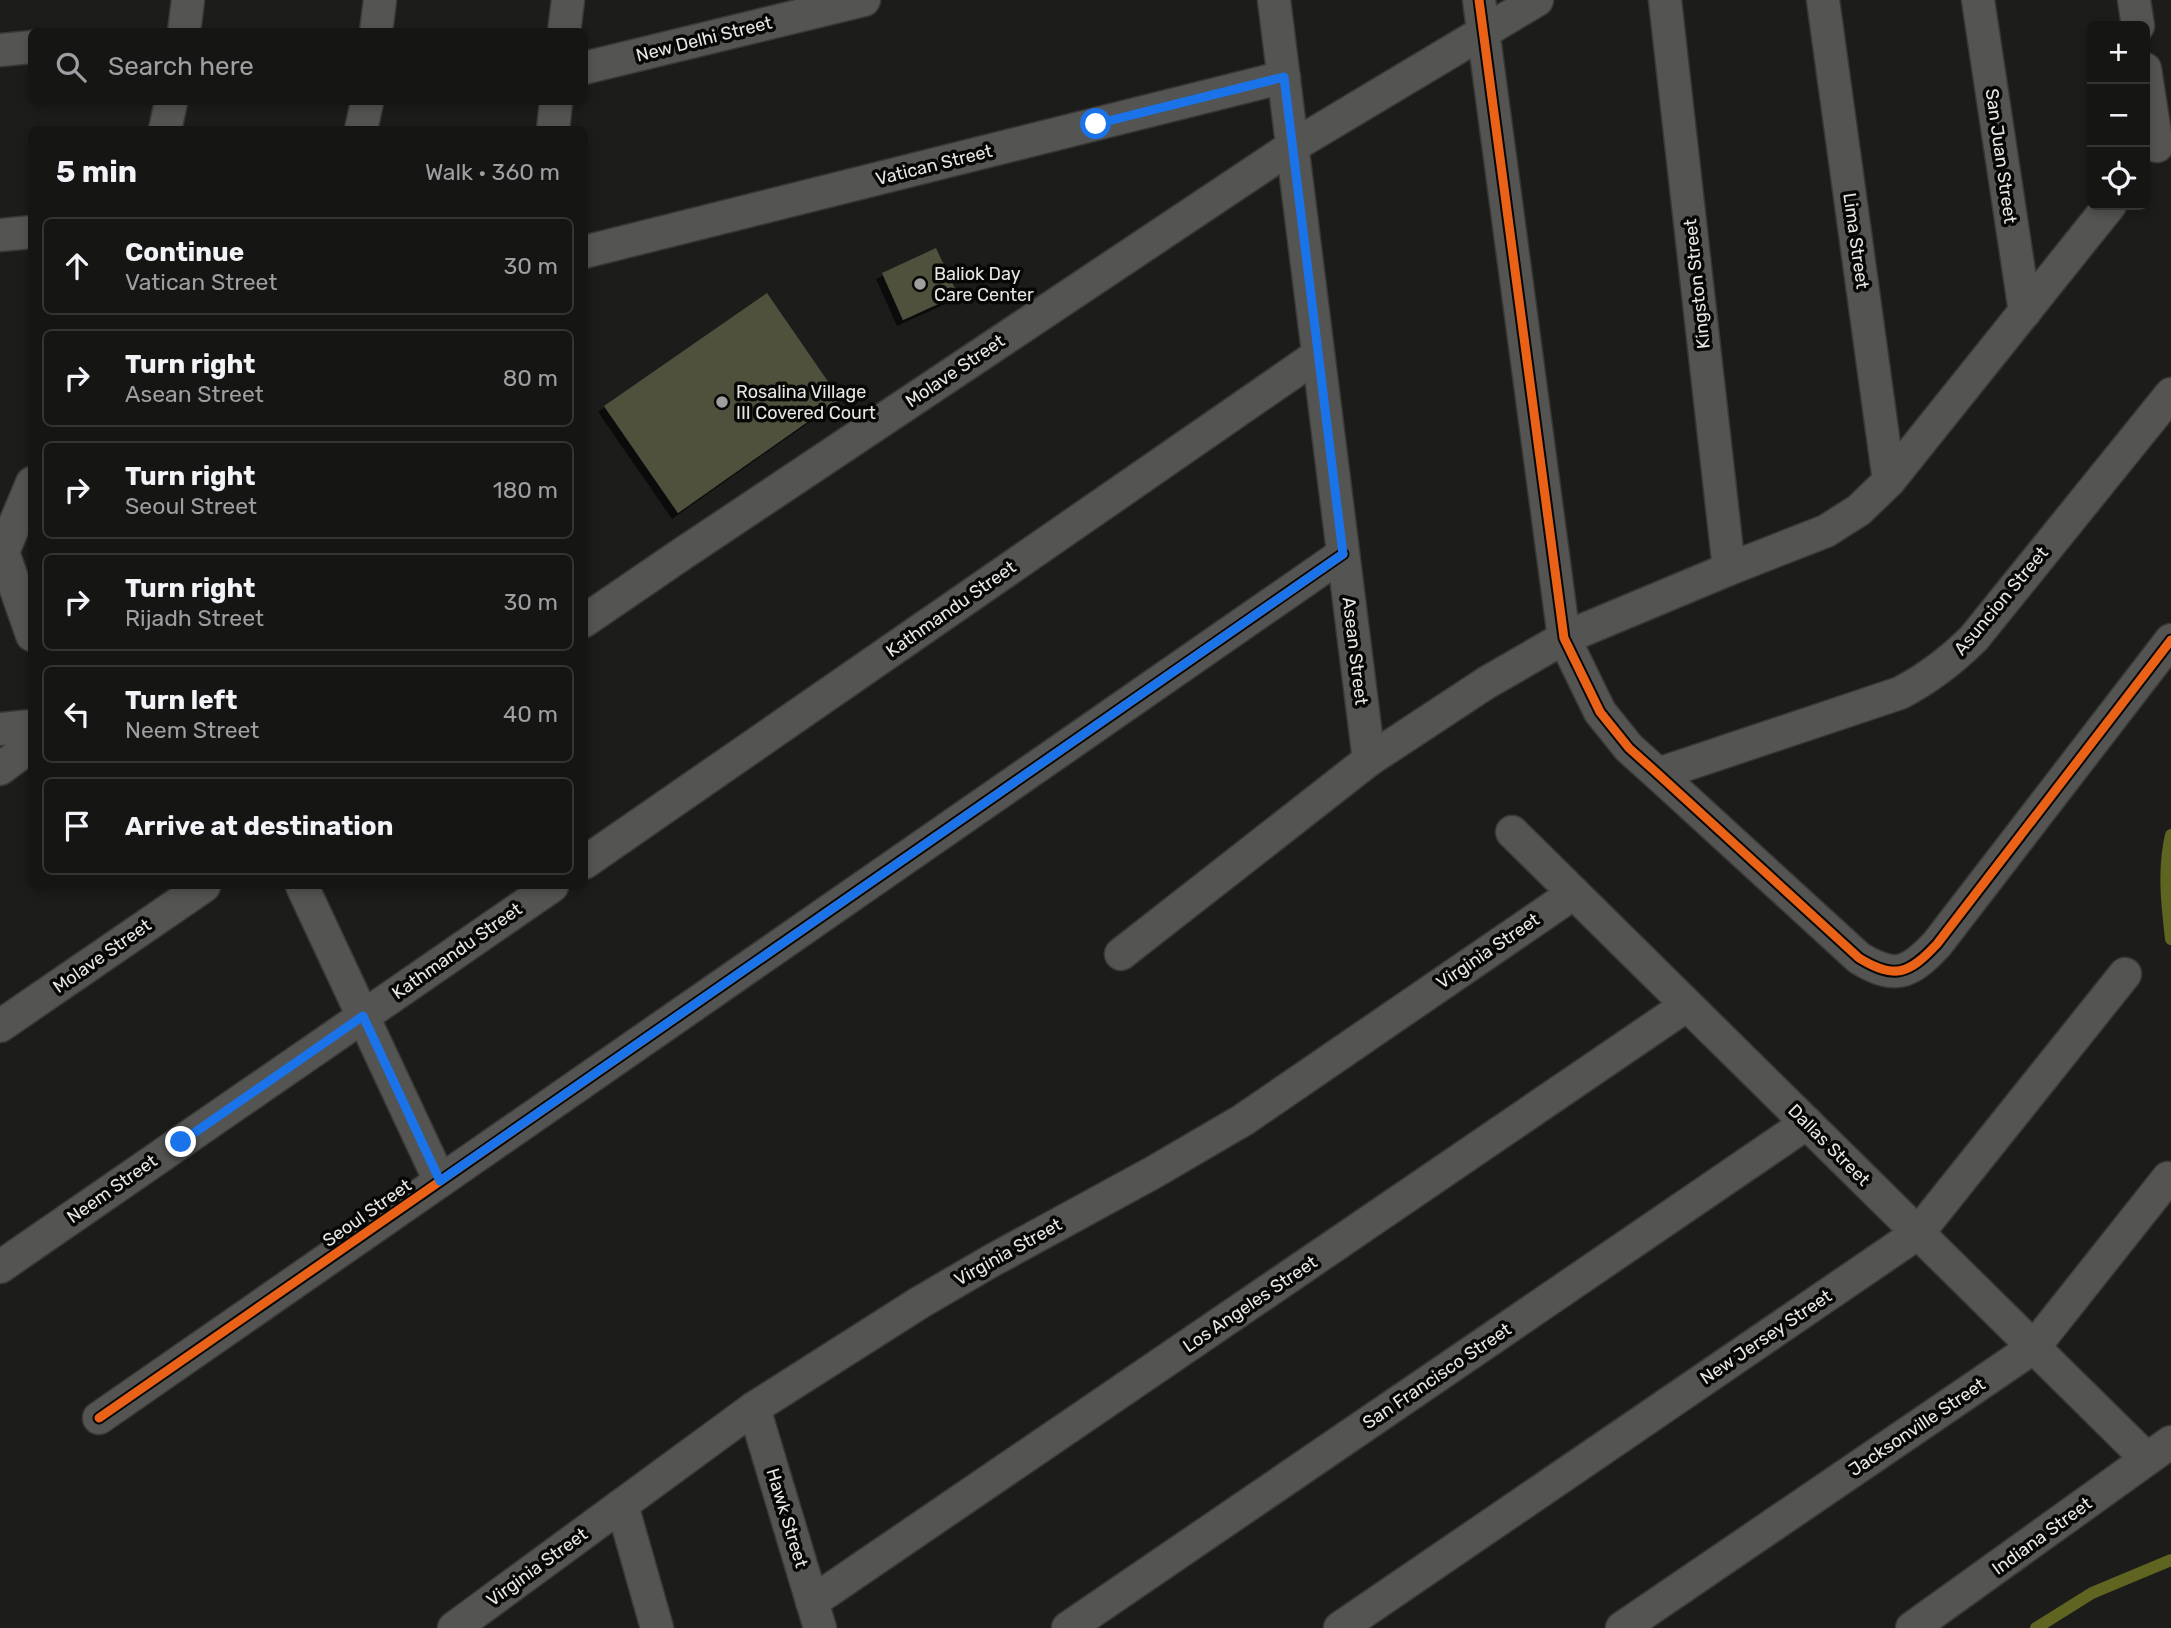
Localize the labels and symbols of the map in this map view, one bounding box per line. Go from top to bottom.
street label: New Delhi Street [634,11,774,67]
street label: San Juan Street [1981,87,2021,225]
route start [1080,108,1111,139]
street label: Vatican Street [873,140,995,190]
street label: Lima Street [1838,191,1874,291]
street label: Kingston Street [1679,218,1715,350]
place label: Baliok Day Care Center [934,263,1034,306]
marker: Baliok Day Care Center [912,276,928,292]
street label: Molave Street [901,330,1009,412]
place label: Rosalina Village III Covered Court [736,381,876,424]
marker: Rosalina Village III Covered Court [714,394,730,410]
street label: Asuncion Street [1949,542,2053,660]
street label: Kathmandu Street [882,556,1020,662]
street label: Asean Street [1337,596,1373,706]
street label: Kathmandu Street [388,898,526,1004]
street label: Virginia Street [1432,908,1544,994]
street label: Molave Street [49,914,155,998]
street label: Dallas Street [1784,1100,1874,1190]
route end [165,1126,196,1157]
street label: Neem Street [63,1150,161,1228]
street label: Seoul Street [318,1174,416,1252]
street label: Virginia Street [950,1213,1066,1291]
street label: Los Angeles Street [1179,1251,1321,1357]
street label: New Jersey Street [1696,1285,1836,1389]
street label: San Francisco Street [1359,1318,1515,1434]
street label: Jacksonville Street [1844,1373,1990,1481]
street label: Hawk Street [761,1466,813,1570]
street label: Indiana Street [1988,1492,2096,1580]
street label: Virginia Street [482,1523,592,1611]

